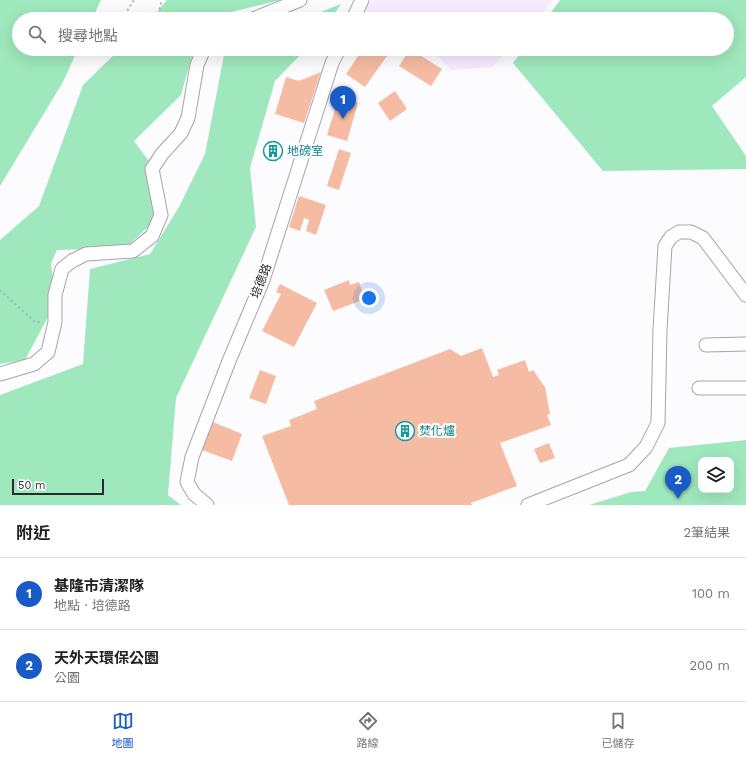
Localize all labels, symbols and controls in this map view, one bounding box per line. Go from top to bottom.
search box [12,12,734,56]
icon: search [26,23,48,45]
text: 搜尋地點 [58,27,118,45]
pin: 1 [330,86,356,119]
building icon: 地磅室 [262,140,284,162]
place label: 地磅室 [287,144,323,158]
street label: 培德路 [248,262,274,300]
your location [359,288,379,308]
building icon: 焚化爐 [394,420,416,442]
place label: 焚化爐 [419,424,455,438]
map controls [698,457,734,493]
button: layers [698,457,734,493]
pin: 2 [665,466,691,499]
scale bar [12,477,104,496]
text: 50 m [18,479,45,492]
text: 附近 [16,523,50,543]
text: 2筆結果 [683,525,730,540]
text: 基隆市清潔隊 [54,577,144,595]
text: 1 [26,586,32,601]
text: 100 m [692,586,730,601]
text: 地點 · 培德路 [54,598,131,613]
text: 天外天環保公園 [54,649,159,667]
text: 2 [25,658,33,673]
text: 200 m [689,658,730,673]
text: 公園 [54,670,80,685]
tab: 地圖 [112,710,134,750]
tab: 路線 [357,710,379,750]
tab: 已儲存 [602,710,635,750]

